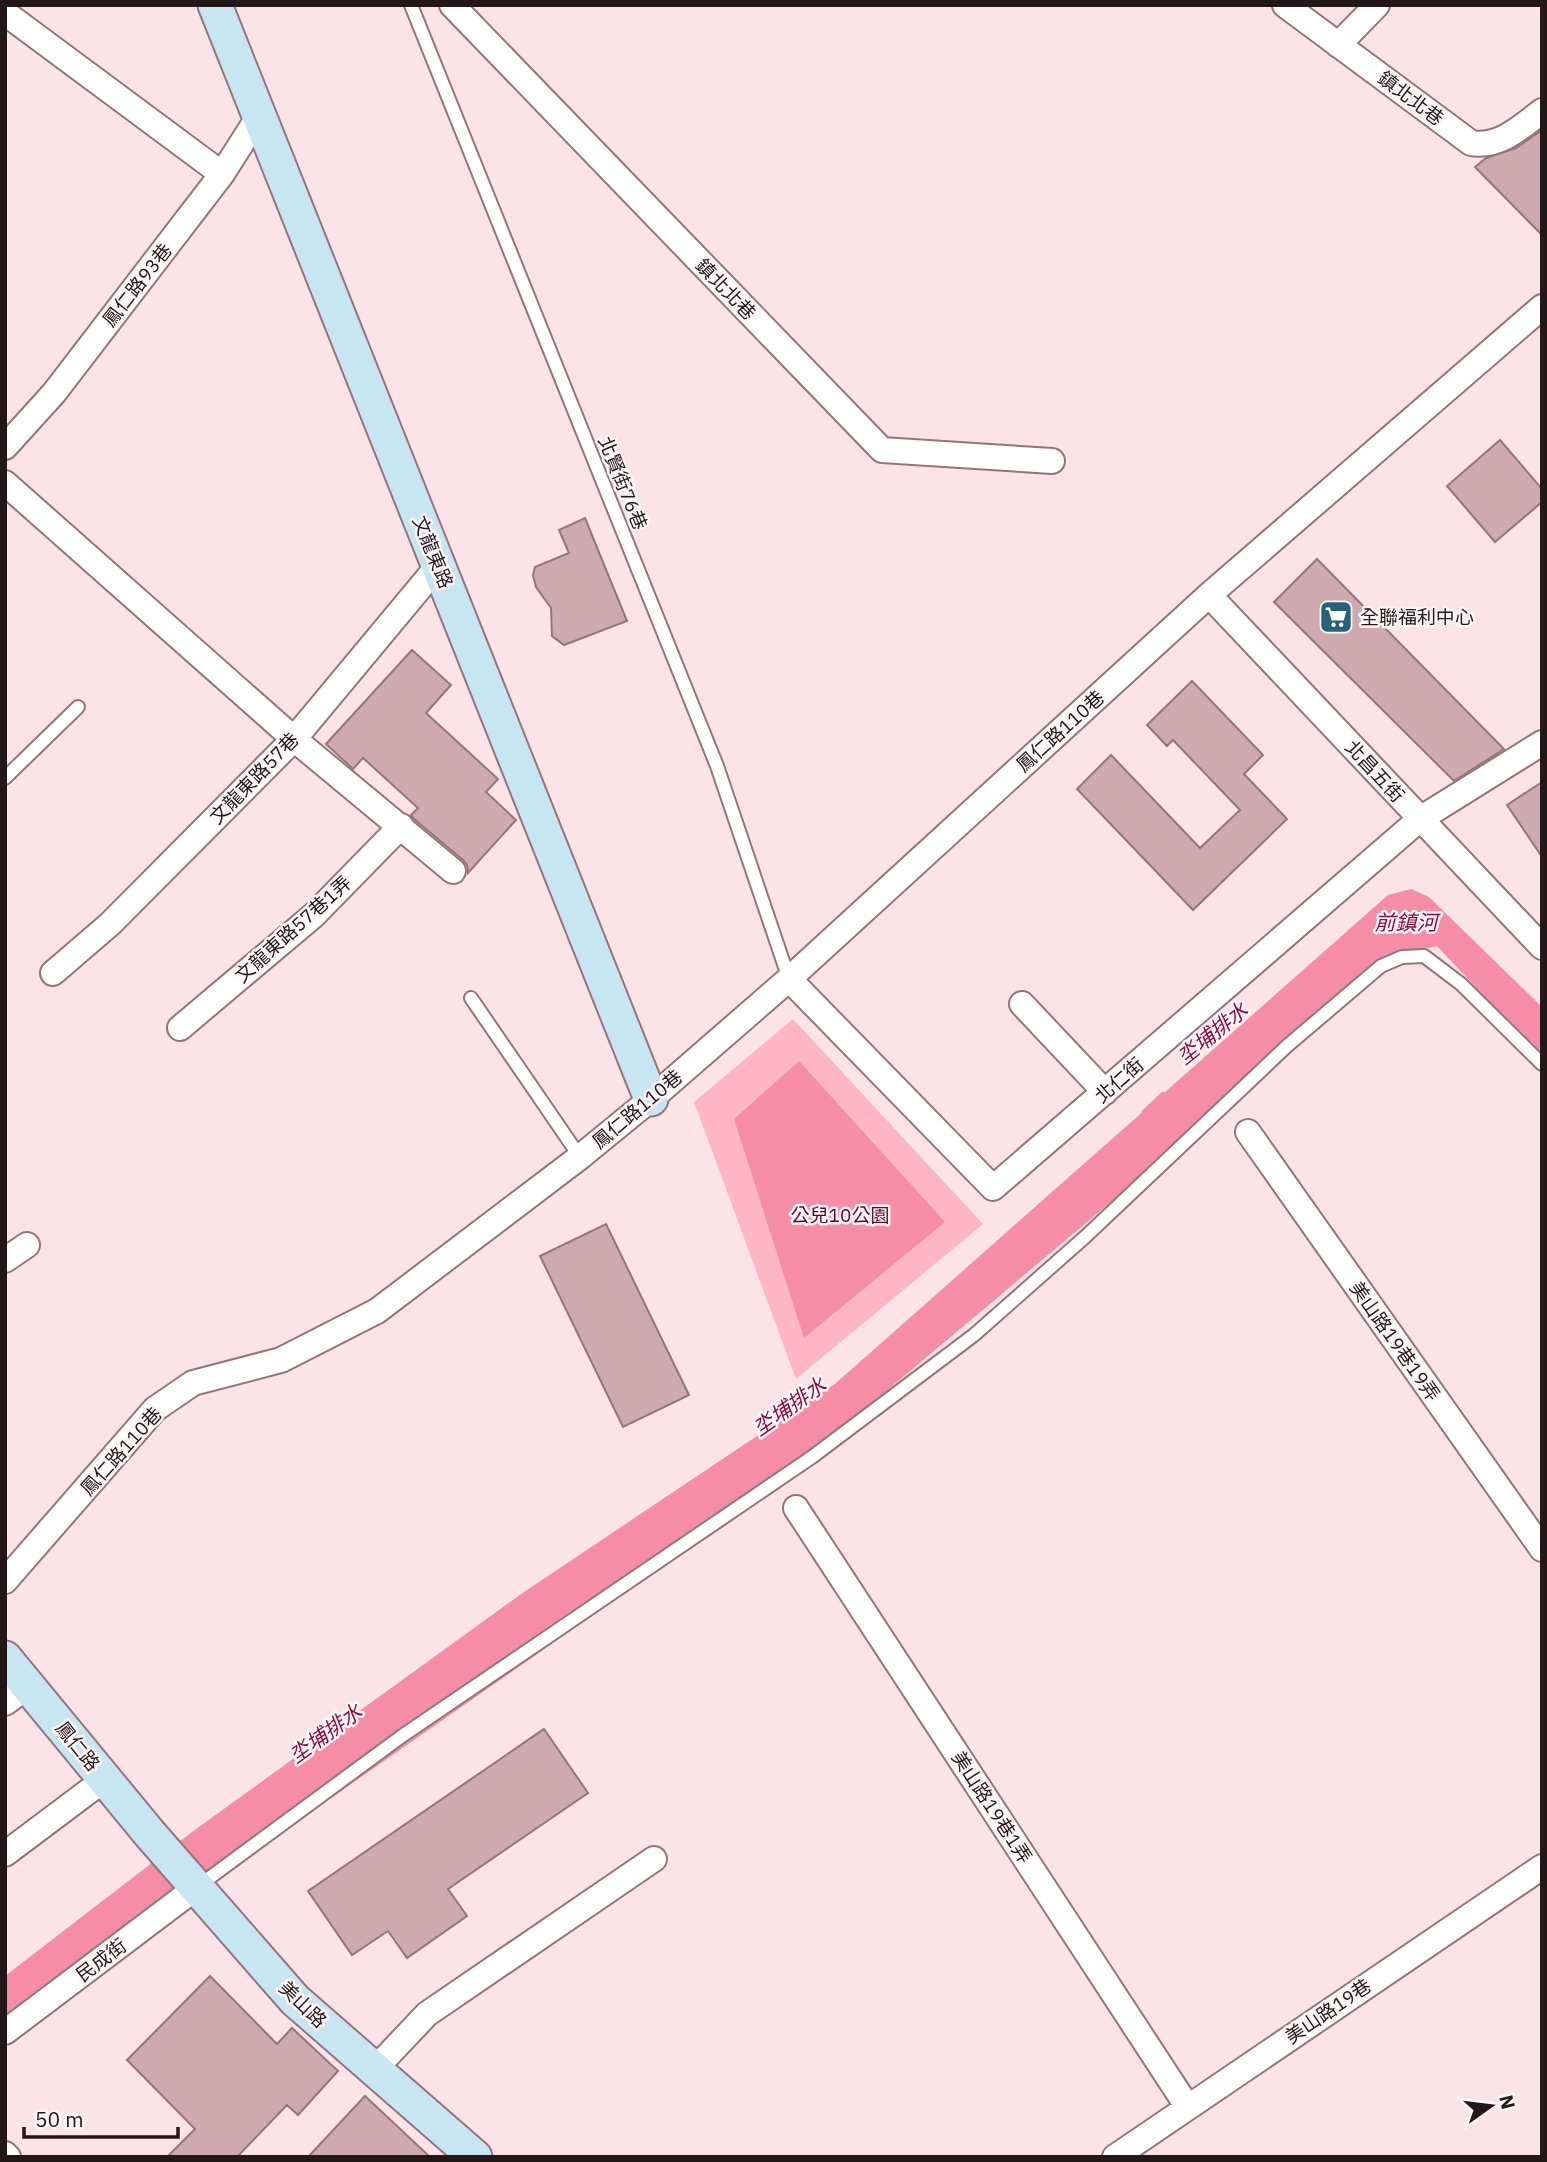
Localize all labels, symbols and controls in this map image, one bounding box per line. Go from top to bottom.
street label: 鎮北北巷 [1373,66,1449,130]
street label: 鳳仁路93巷 [97,239,177,331]
street label: 鎮北北巷 [691,253,761,325]
street label: 北賢街76巷 [593,433,653,533]
street label: 文龍東路 [408,512,458,592]
supermarket icon: 全聯福利中心 [1317,598,1355,636]
place label: 全聯福利中心 [1360,605,1474,629]
street label: 鳳仁路110巷 [1011,685,1109,777]
street label: 文龍東路57巷 [204,727,304,829]
street label: 北昌五街 [1340,735,1410,807]
street label: 文龍東路57巷1弄 [230,870,356,988]
water label: 前鎮河 [1375,908,1441,936]
water label: 坔埔排水 [1171,995,1254,1070]
street label: 北仁街 [1090,1052,1148,1108]
street label: 鳳仁路110巷 [587,1064,687,1154]
park label: 公兒10公園 [791,1203,889,1227]
street label: 美山路19巷19弄 [1345,1277,1445,1405]
water label: 坔埔排水 [747,1370,832,1442]
street label: 鳳仁路110巷 [75,1402,167,1500]
water label: 坔埔排水 [283,1696,368,1769]
street label: 鳳仁路 [51,1716,105,1776]
street label: 美山路19巷1弄 [947,1746,1037,1868]
street label: 民成街 [71,1933,131,1987]
street label: 美山路19巷 [1280,1973,1376,2049]
street label: 美山路 [274,1976,332,2032]
north arrow [1456,2071,1526,2141]
text: N [1494,2092,1521,2111]
scale bar [24,2096,178,2140]
text: 50 m [35,2105,84,2133]

